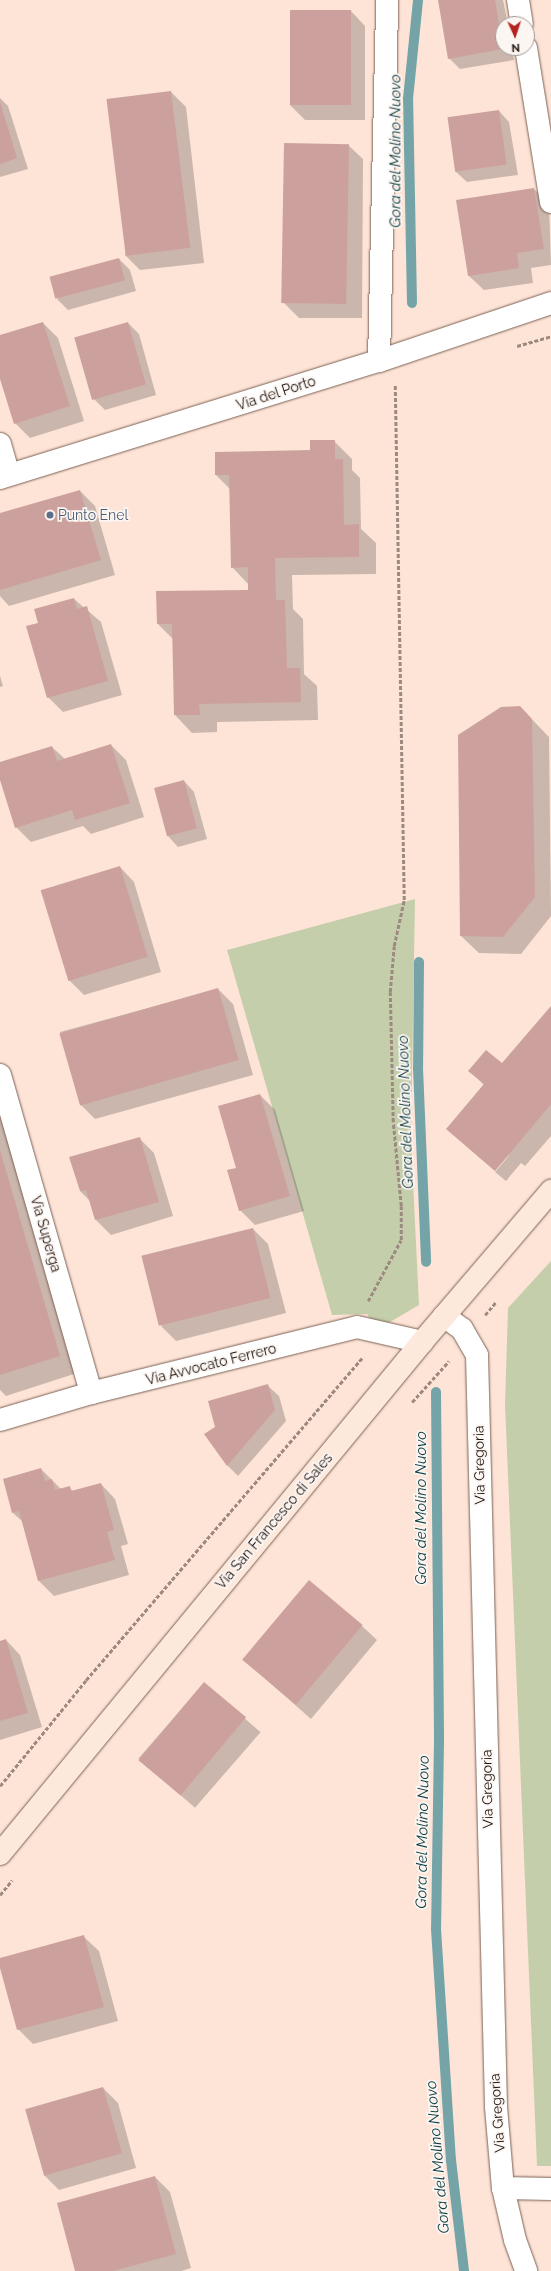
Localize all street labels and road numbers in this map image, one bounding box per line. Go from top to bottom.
street label: Via del Porto [234,372,318,414]
street label: Via Superga [27,1194,65,1274]
street label: Via Avvocato Ferrero [144,1340,278,1388]
street label: Via Gregoria [470,1425,488,1505]
street label: Via San Francesco di Sales [212,1450,336,1592]
street label: Via Gregoria [478,1749,496,1829]
street label: Via Gregoria [486,2073,508,2153]

